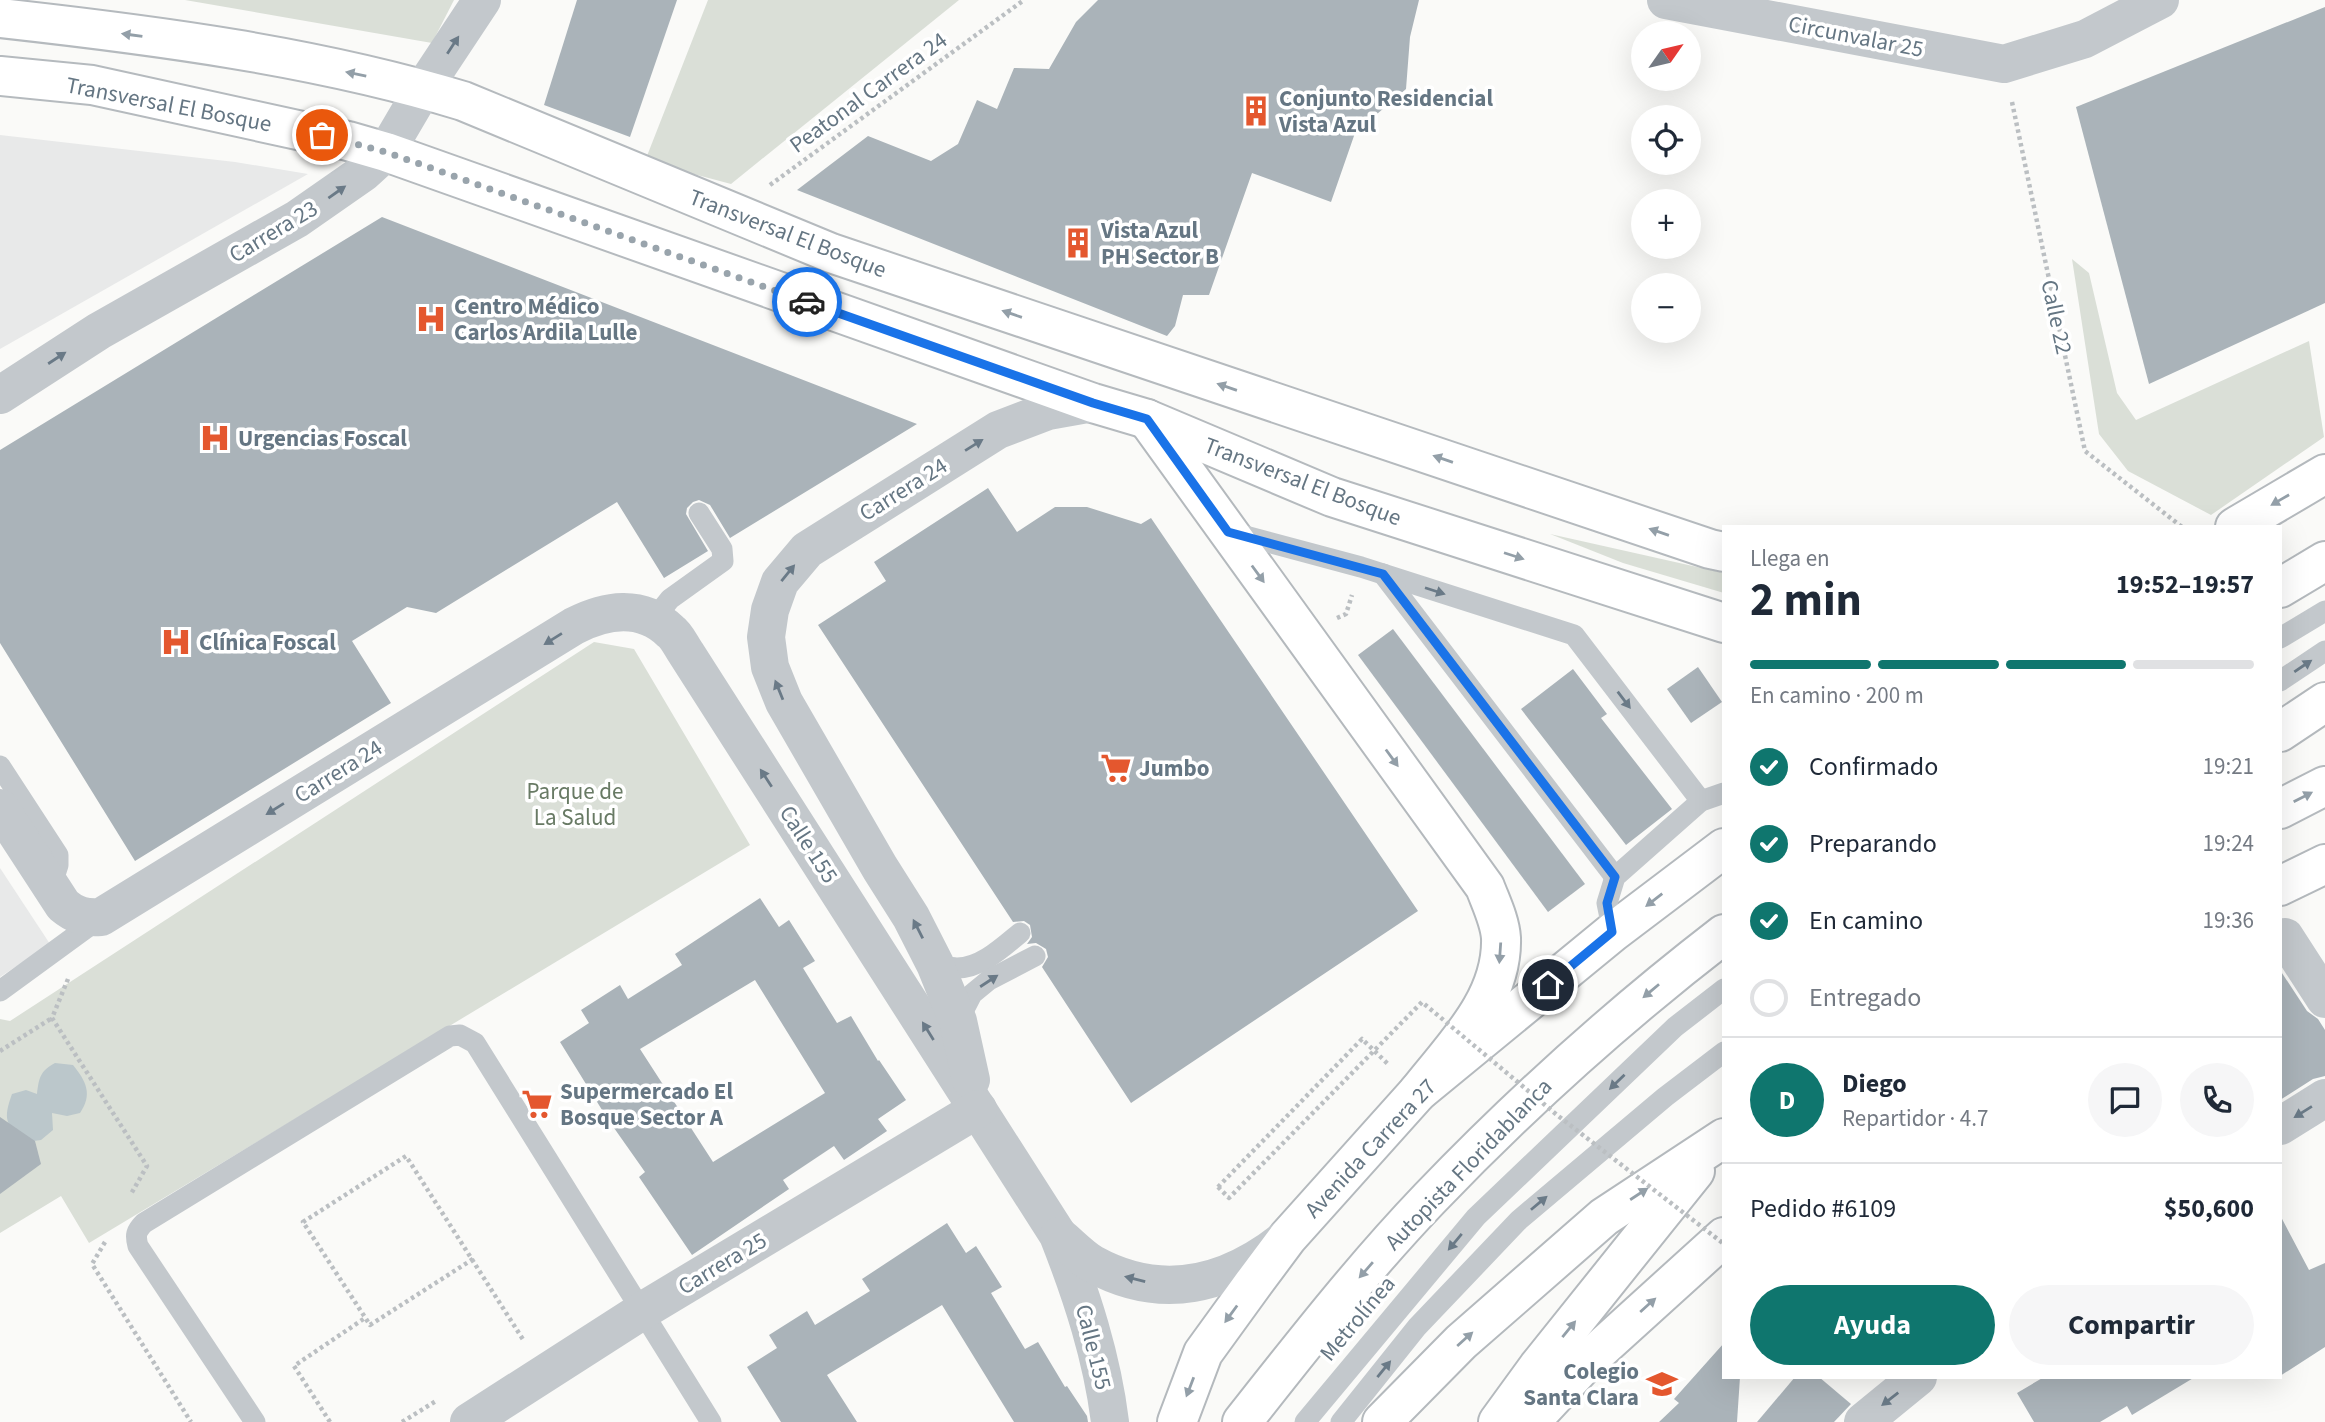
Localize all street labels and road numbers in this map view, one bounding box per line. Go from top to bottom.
street label: Circunvalar 25 [1786,7,1926,66]
street label: Peatonal Carrera 24 [783,24,954,161]
street label: Transversal El Bosque [63,68,275,141]
street label: Transversal El Bosque [684,181,891,286]
street label: Carrera 23 [223,192,324,271]
street label: Calle 22 [2033,277,2080,357]
street label: Transversal El Bosque [1199,429,1406,534]
street label: Carrera 24 [853,449,954,529]
street label: Carrera 24 [288,731,389,811]
street label: Calle 155 [771,799,846,890]
street label: Avenida Carrera 27 [1297,1071,1444,1225]
street label: Autopista Floridablanca [1377,1071,1559,1258]
street label: Carrera 25 [672,1224,773,1303]
street label: Metrolínea [1312,1268,1403,1368]
street label: Calle 155 [1067,1301,1120,1393]

